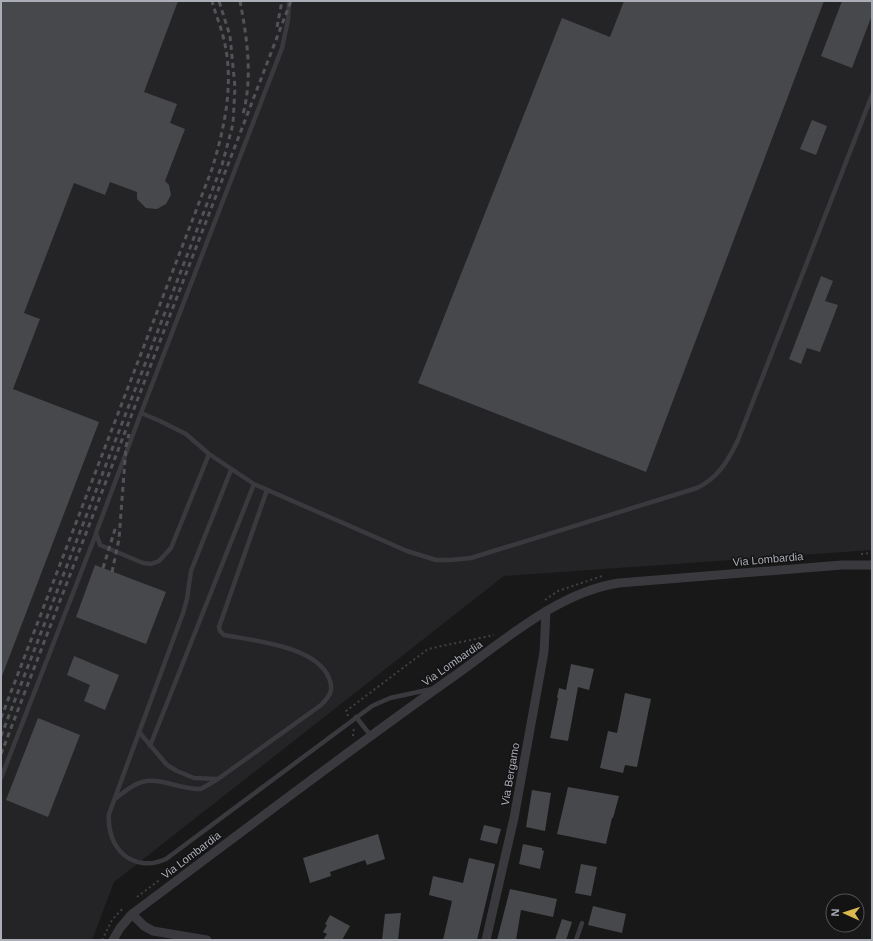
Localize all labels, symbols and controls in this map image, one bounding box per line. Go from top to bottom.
street label: Via Lombardia [732,550,805,568]
street label: Via Lombardia [420,637,485,688]
street label: Via Bergamo [499,742,521,806]
street label: Via Lombardia [159,828,224,881]
north arrow [825,893,865,933]
text: N [829,908,841,917]

